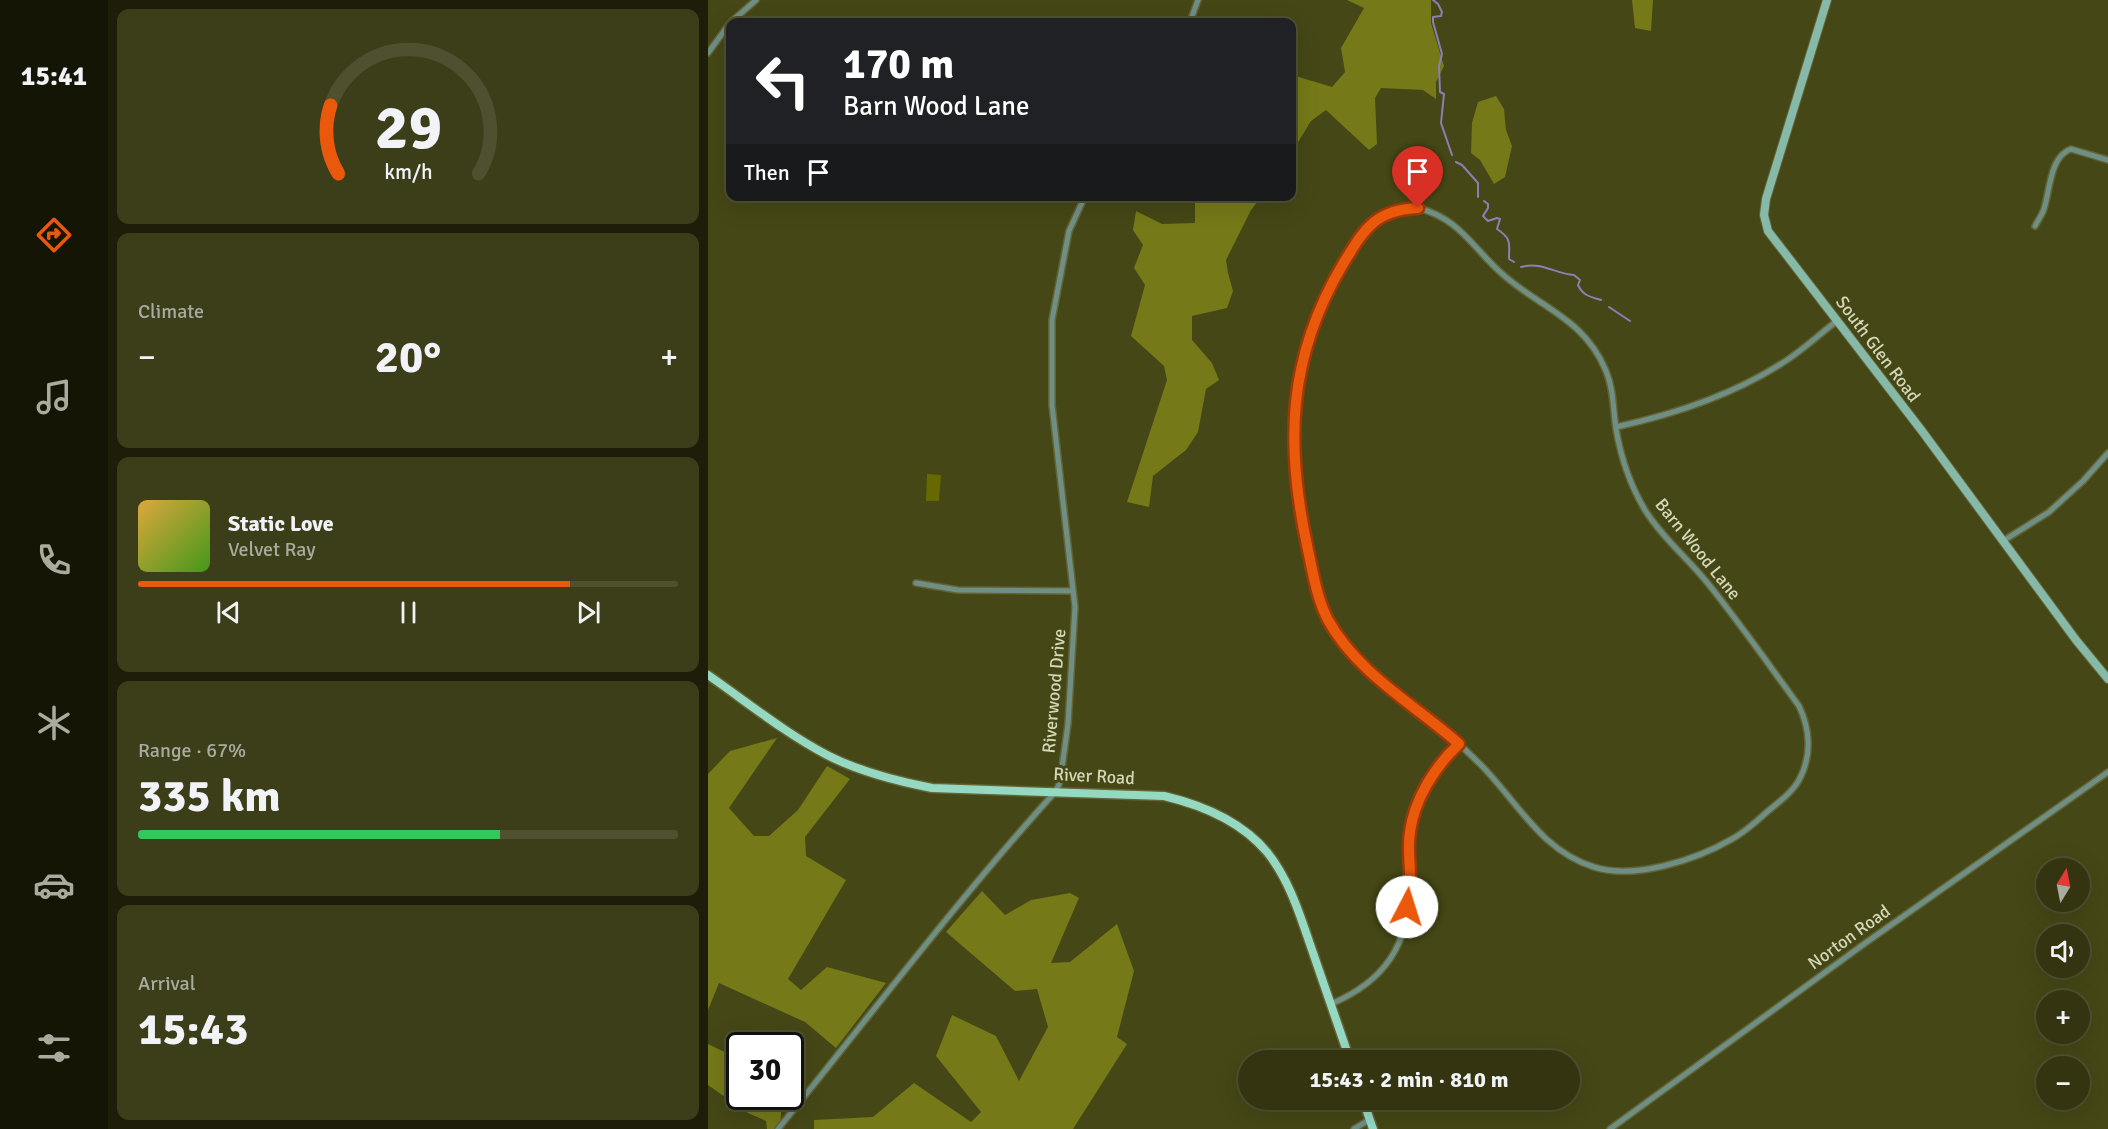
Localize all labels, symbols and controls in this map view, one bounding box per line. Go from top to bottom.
text: 170 m [843,39,954,90]
icon: left [744,42,822,120]
text: 15:41 [21,60,87,93]
text: 29 [374,89,442,166]
text: Barn Wood Lane [843,90,1030,123]
pin [1392,146,1443,208]
icon: arrive [1401,155,1434,188]
icon: arrive [802,156,835,189]
text: km/h [384,159,432,185]
text: Then [744,159,790,186]
icon: directions [33,214,75,256]
street label: South Glen Road [1831,292,1925,406]
text: Climate [138,299,204,324]
text: 20° [375,330,441,385]
text: − [138,337,156,378]
text: + [660,337,678,378]
icon: music [33,376,75,418]
street label: Barn Wood Lane [1650,494,1746,604]
text: Static Love [228,510,334,537]
text: Velvet Ray [228,537,316,562]
icon: phone [33,539,75,581]
icon: previous [212,596,245,629]
icon: pause [392,596,425,629]
icon: next [572,596,605,629]
street label: Riverwood Drive [1038,628,1070,754]
icon: climate [33,702,75,744]
text: Range · 67% [138,738,246,763]
street label: River Road [1053,763,1135,789]
text: 335 km [138,769,281,824]
north arrow [2036,858,2090,912]
map controls [2036,858,2090,1110]
icon: car [33,864,75,906]
position arrow [1375,875,1439,939]
street label: Norton Road [1804,900,1894,974]
button: sound [2036,924,2090,978]
text: Arrival [138,971,196,996]
button: + [2036,990,2090,1044]
text: 15:43 [138,1002,248,1057]
icon: filters [33,1027,75,1069]
speed limit sign: 30 [726,1032,804,1110]
button: − [2036,1056,2090,1110]
text: 15:43 · 2 min · 810 m [1309,1066,1509,1093]

